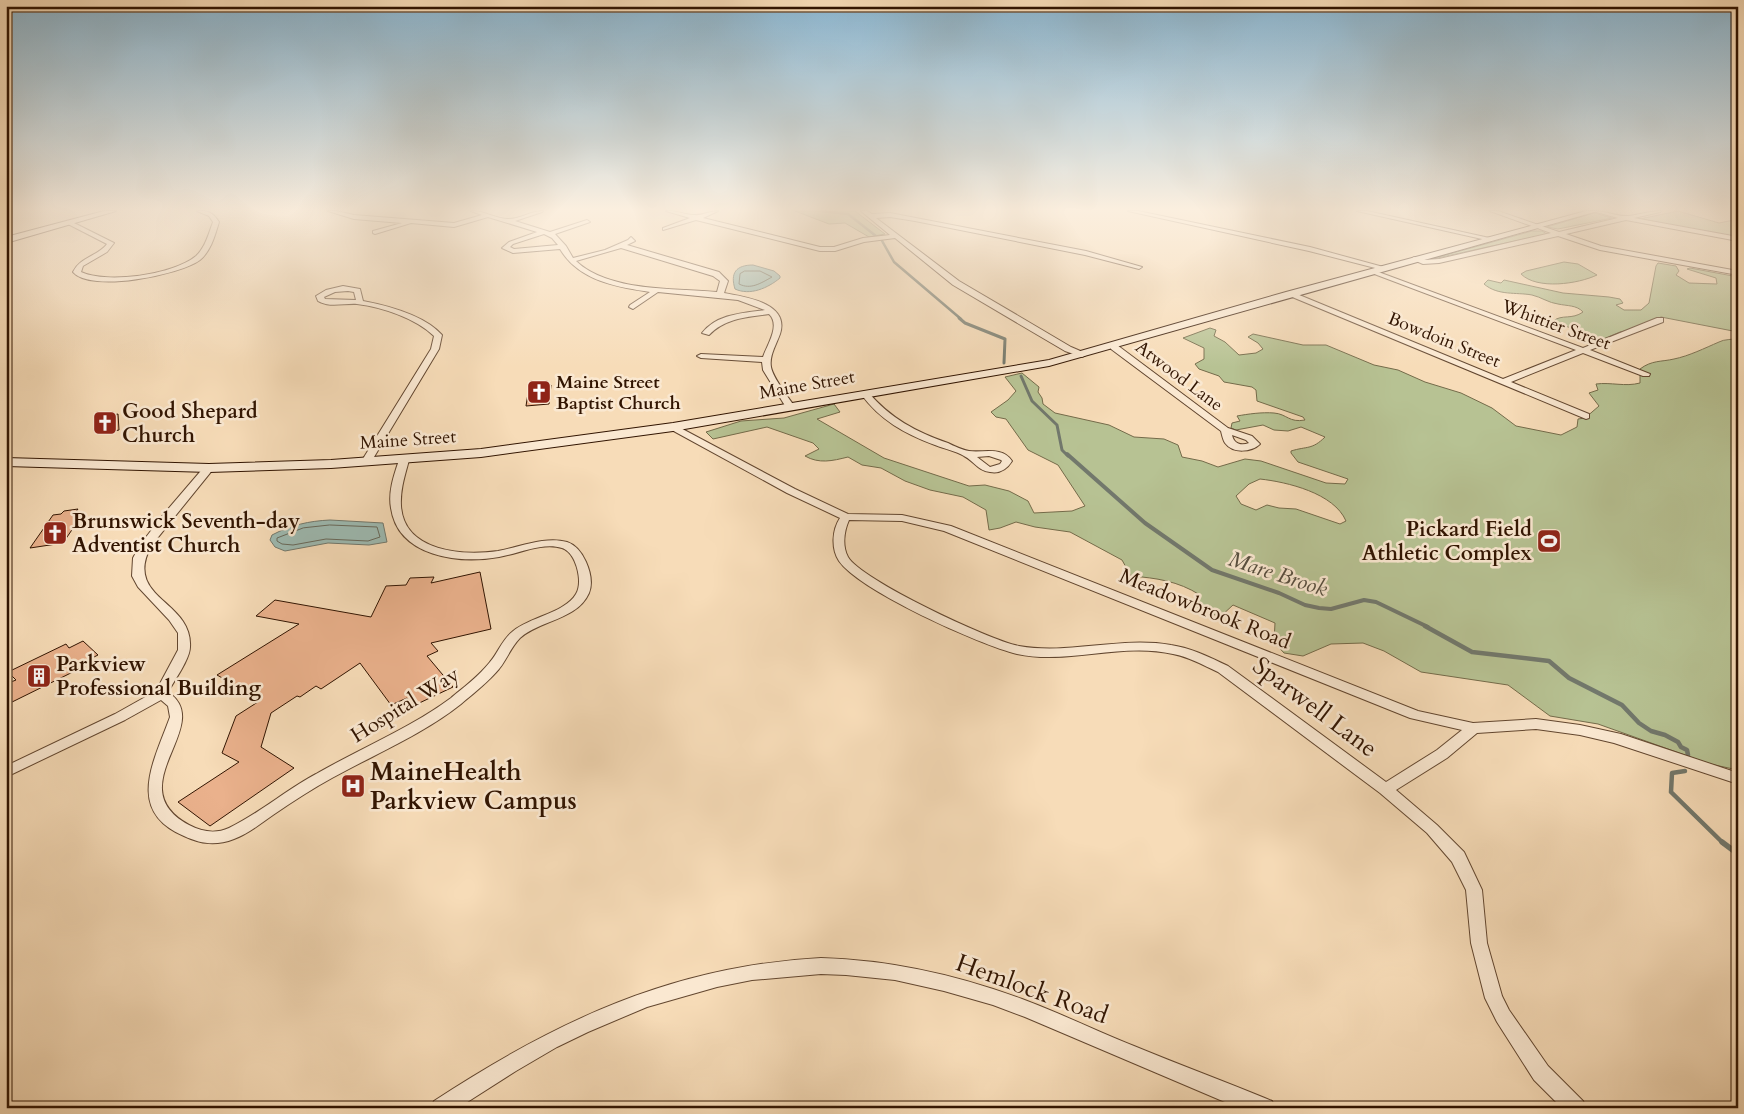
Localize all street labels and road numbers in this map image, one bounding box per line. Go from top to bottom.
street label: Whittier Street [1497,293,1614,356]
street label: Bowdoin Street [1384,306,1504,374]
street label: Atwood Lane [1130,335,1228,417]
street label: Maine Street [757,364,857,406]
street label: Maine Street [359,424,457,456]
street label: Meadowbrook Road [1115,561,1295,657]
street label: Sparwell Lane [1246,649,1384,765]
street label: Hospital Way [345,660,465,750]
street label: Hemlock Road [951,946,1113,1033]

